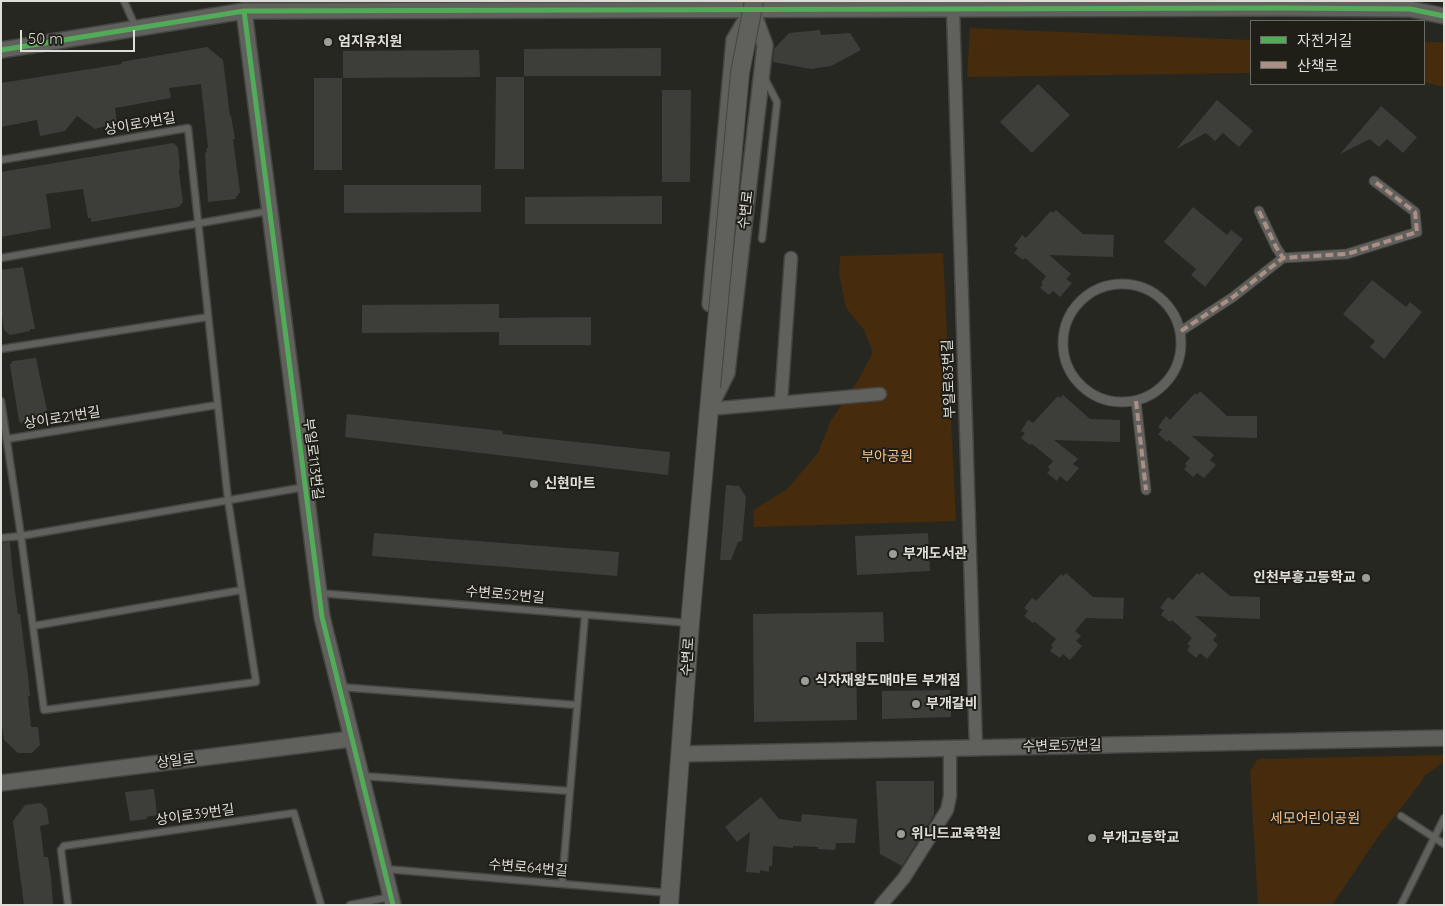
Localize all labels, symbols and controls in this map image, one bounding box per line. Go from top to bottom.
scale bar [22,20,138,52]
legend [1250,20,1425,85]
text: 50 m [28,29,63,48]
text: 자전거길 [1297,31,1352,50]
place label: 엄지유치원 [338,34,402,50]
marker: 엄지유치원 [322,36,334,48]
text: 산책로 [1297,56,1338,75]
street label: 상이로9번길 [103,109,177,139]
street label: 수변로 [735,190,757,230]
street label: 부일로83번길 [939,339,959,419]
street label: 상이로21번길 [22,404,102,432]
street label: 부일로113번길 [300,417,326,501]
park label: 부아공원 [861,449,913,465]
place label: 신현마트 [544,476,596,492]
marker: 신현마트 [528,478,540,490]
place label: 부개도서관 [903,546,967,562]
marker: 부개도서관 [887,548,899,560]
place label: 인천부흥고등학교 [1253,570,1356,586]
marker: 인천부흥고등학교 [1360,572,1372,584]
street label: 수변로52번길 [465,583,545,607]
street label: 수변로 [678,637,698,677]
place label: 식자재왕도매마트 부개점 [815,673,961,689]
marker: 식자재왕도매마트 부개점 [799,675,811,687]
place label: 부개갈비 [926,696,978,712]
marker: 부개갈비 [910,698,922,710]
street label: 수변로57번길 [1022,737,1102,755]
street label: 상일로 [156,750,196,772]
street label: 상이로39번길 [154,801,236,829]
park label: 세모어린이공원 [1270,811,1360,827]
place label: 위니드교육학원 [911,826,1001,842]
marker: 위니드교육학원 [895,828,907,840]
place label: 부개고등학교 [1102,830,1179,846]
marker: 부개고등학교 [1086,832,1098,844]
street label: 수변로64번길 [488,856,568,880]

